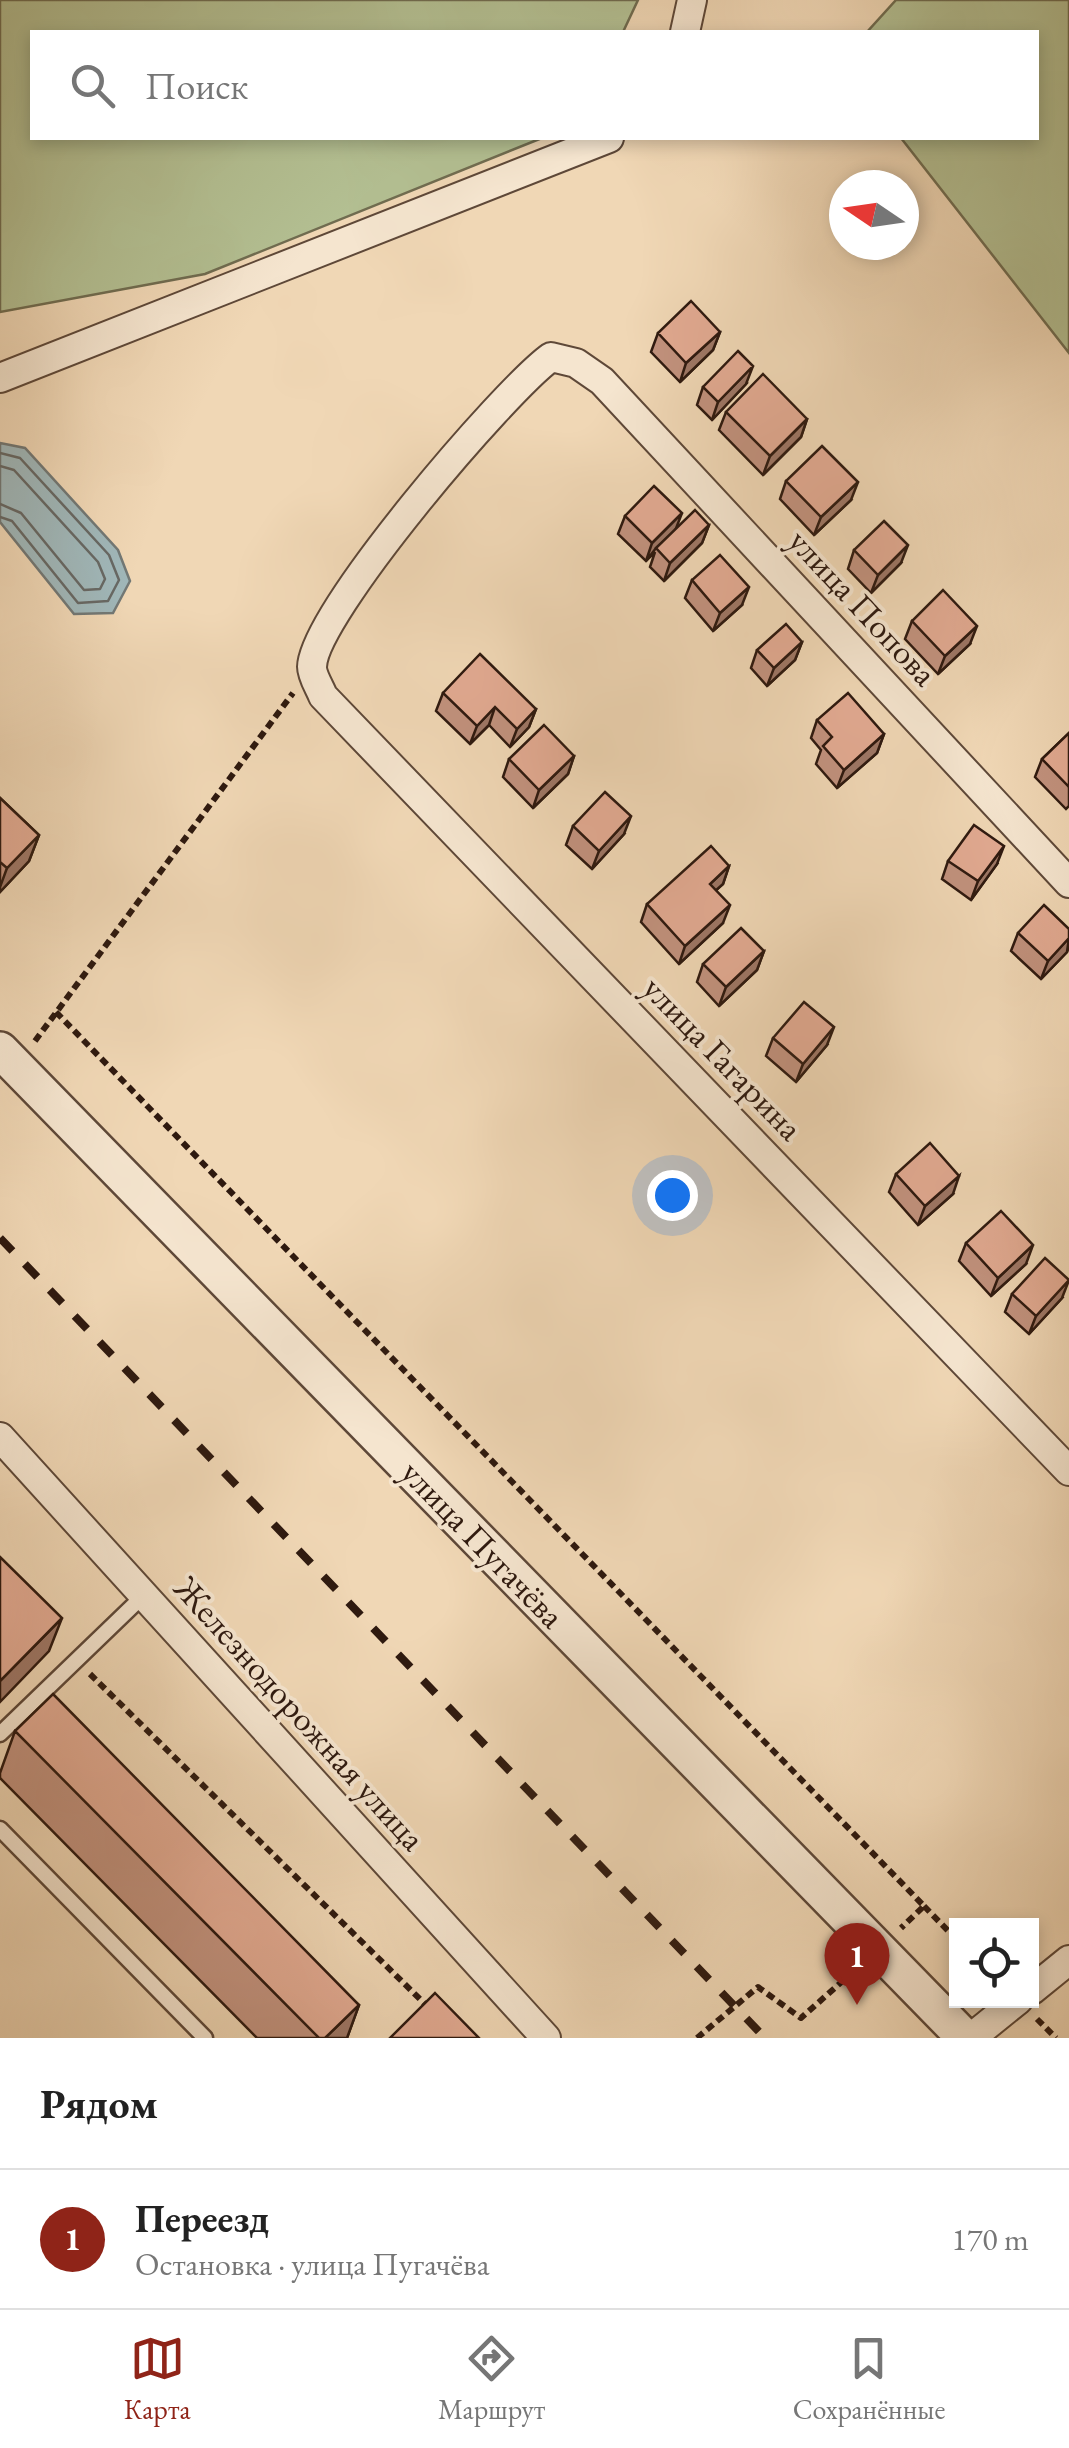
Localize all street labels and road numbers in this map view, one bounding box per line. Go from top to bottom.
street label: улица Попова [778,519,948,695]
street label: улица Гагарина [633,966,813,1150]
street label: улица Пугачёва [391,1450,575,1638]
street label: Железнодорожная улица [164,1565,436,1860]

